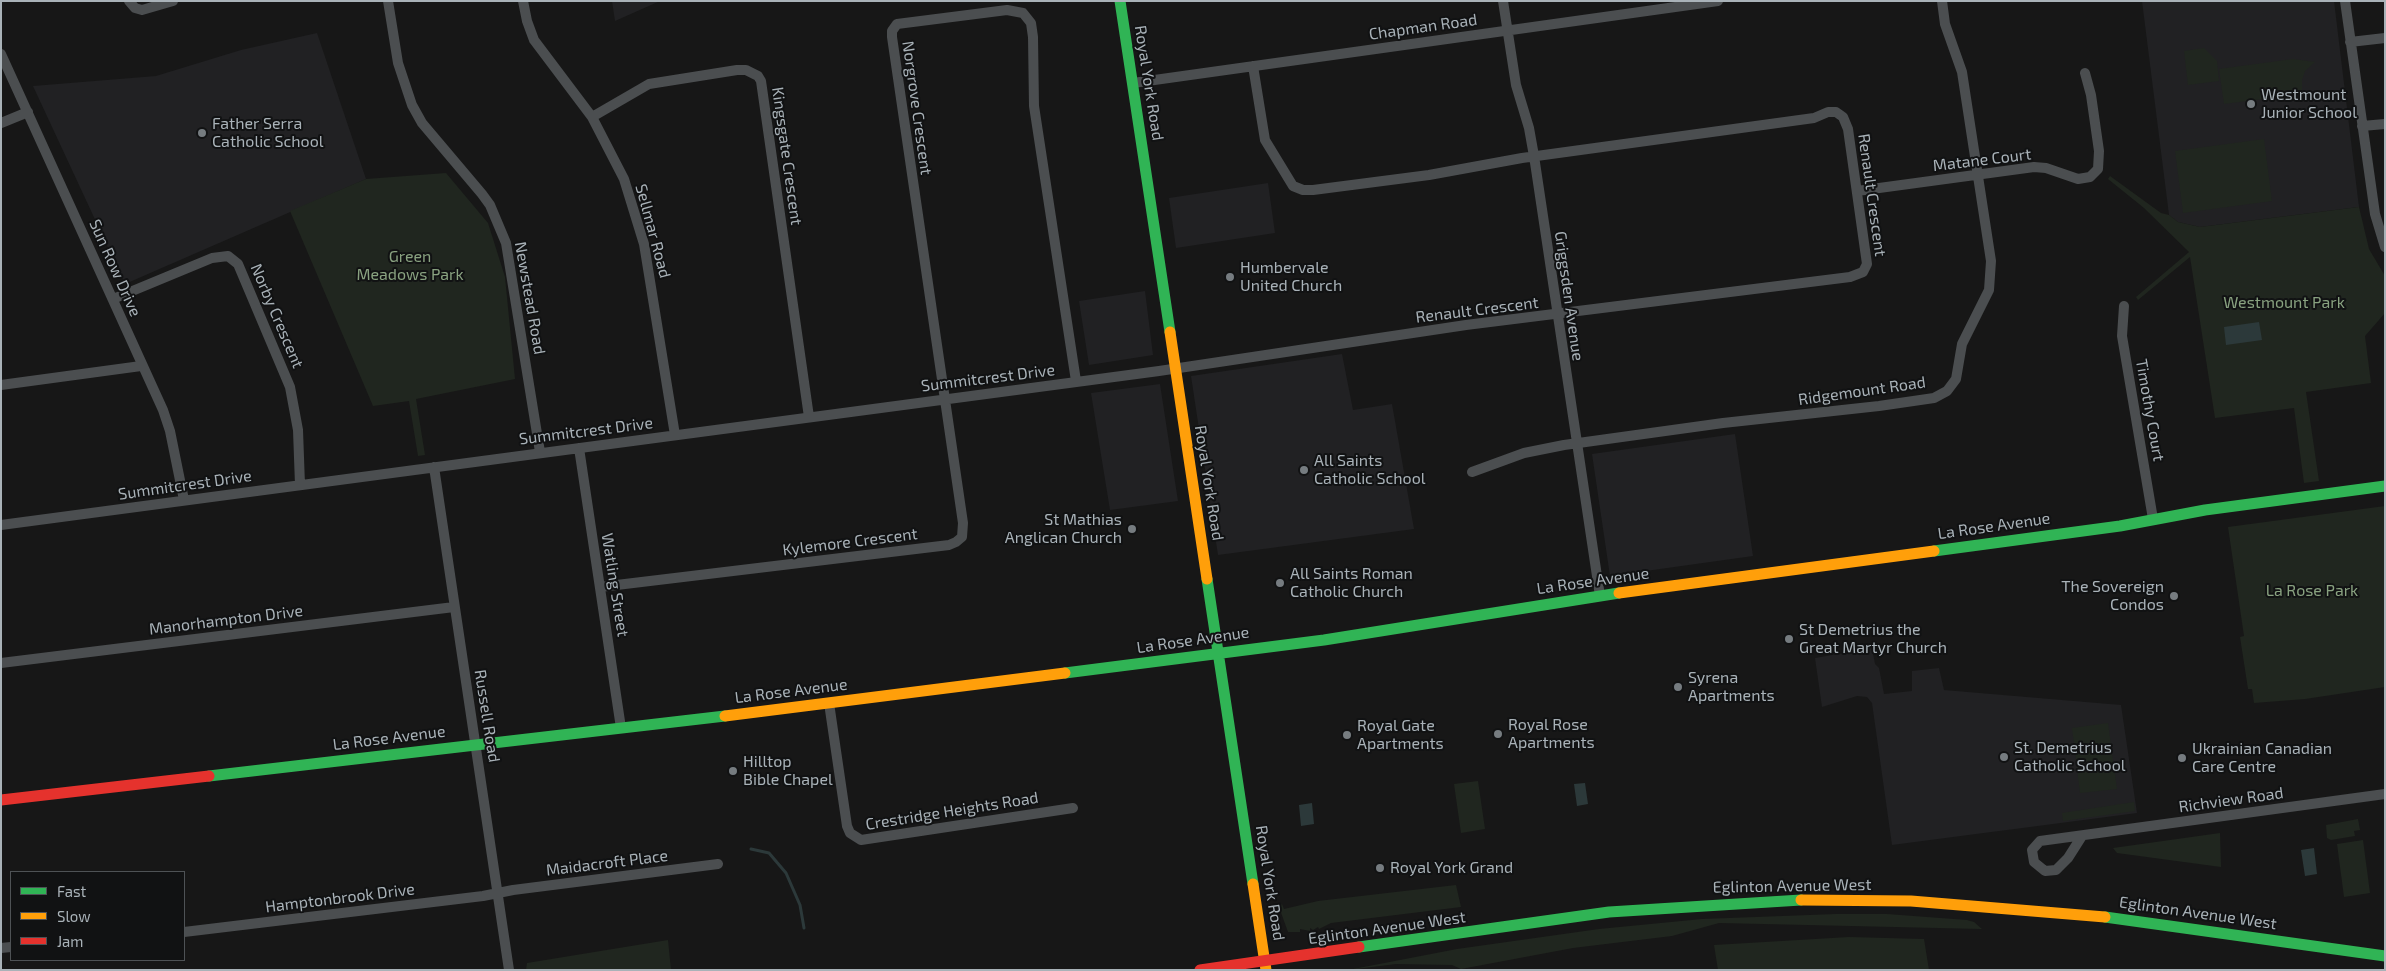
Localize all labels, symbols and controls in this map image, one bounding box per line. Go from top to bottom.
street label: Chapman Road [1368,10,1478,44]
street label: Royal York Road [1130,24,1168,142]
street label: Norgrove Crescent [898,40,936,176]
place label: Westmount Junior School [2261,85,2357,123]
street label: Kingsgate Crescent [768,86,806,226]
marker: Westmount Junior School [2245,98,2257,110]
place label: Father Serra Catholic School [212,114,324,152]
marker: Father Serra Catholic School [196,127,208,139]
street label: Renault Crescent [1854,132,1890,258]
street label: Matane Court [1932,144,2032,176]
street label: Sellmar Road [631,182,675,280]
street label: Sun Row Drive [85,216,145,320]
street label: Griggsden Avenue [1550,230,1588,362]
street label: Newstead Road [511,240,549,356]
park label: Green Meadows Park [356,247,464,285]
place label: Humbervale United Church [1240,258,1342,296]
street label: Norby Crescent [246,261,308,371]
marker: Humbervale United Church [1224,271,1236,283]
street label: Renault Crescent [1414,293,1540,327]
park label: Westmount Park [2223,293,2345,313]
street label: Timothy Court [2132,357,2168,463]
street label: Summitcrest Drive [920,360,1056,396]
street label: Ridgemount Road [1797,373,1927,409]
street label: Summitcrest Drive [518,413,654,449]
street label: Royal York Road [1190,424,1228,542]
place label: All Saints Catholic School [1314,451,1426,489]
marker: All Saints Catholic School [1298,464,1310,476]
street label: Summitcrest Drive [117,466,253,504]
street label: La Rose Avenue [1937,509,2051,543]
place label: St Mathias Anglican Church [1005,510,1122,548]
marker: St Mathias Anglican Church [1126,523,1138,535]
street label: Kylemore Crescent [781,524,919,560]
street label: Watling Street [597,532,633,638]
place label: All Saints Roman Catholic Church [1290,564,1413,602]
street label: La Rose Avenue [1536,564,1650,598]
marker: All Saints Roman Catholic Church [1274,577,1286,589]
place label: The Sovereign Condos [2061,577,2164,615]
park label: La Rose Park [2266,581,2358,601]
marker: The Sovereign Condos [2168,590,2180,602]
street label: Manorhampton Drive [148,601,304,639]
place label: St Demetrius the Great Martyr Church [1799,620,1947,658]
street label: La Rose Avenue [1136,623,1250,657]
marker: St Demetrius the Great Martyr Church [1783,633,1795,645]
street label: Russell Road [470,668,504,764]
place label: Syrena Apartments [1688,668,1775,706]
street label: La Rose Avenue [734,675,848,707]
marker: Syrena Apartments [1672,681,1684,693]
place label: Royal Rose Apartments [1508,715,1595,753]
place label: Royal Gate Apartments [1357,716,1444,754]
street label: La Rose Avenue [332,722,446,754]
marker: Royal Rose Apartments [1492,728,1504,740]
marker: Royal Gate Apartments [1341,729,1353,741]
place label: St. Demetrius Catholic School [2014,738,2126,776]
place label: Ukrainian Canadian Care Centre [2192,739,2332,777]
marker: St. Demetrius Catholic School [1998,751,2010,763]
place label: Hilltop Bible Chapel [743,752,833,790]
marker: Ukrainian Canadian Care Centre [2176,752,2188,764]
marker: Hilltop Bible Chapel [727,765,739,777]
street label: Richview Road [2177,783,2285,817]
street label: Crestridge Heights Road [864,788,1040,834]
street label: Royal York Road [1251,824,1289,942]
street label: Maidacroft Place [545,846,669,880]
place label: Royal York Grand [1390,858,1513,878]
marker: Royal York Grand [1374,862,1386,874]
legend [10,871,185,961]
street label: Eglinton Avenue West [1712,875,1872,897]
street label: Hamptonbrook Drive [264,879,416,917]
text: Fast [57,882,86,900]
street label: Eglinton Avenue West [2118,892,2278,934]
text: Slow [57,907,91,925]
street label: Eglinton Avenue West [1307,907,1467,949]
text: Jam [57,932,83,950]

